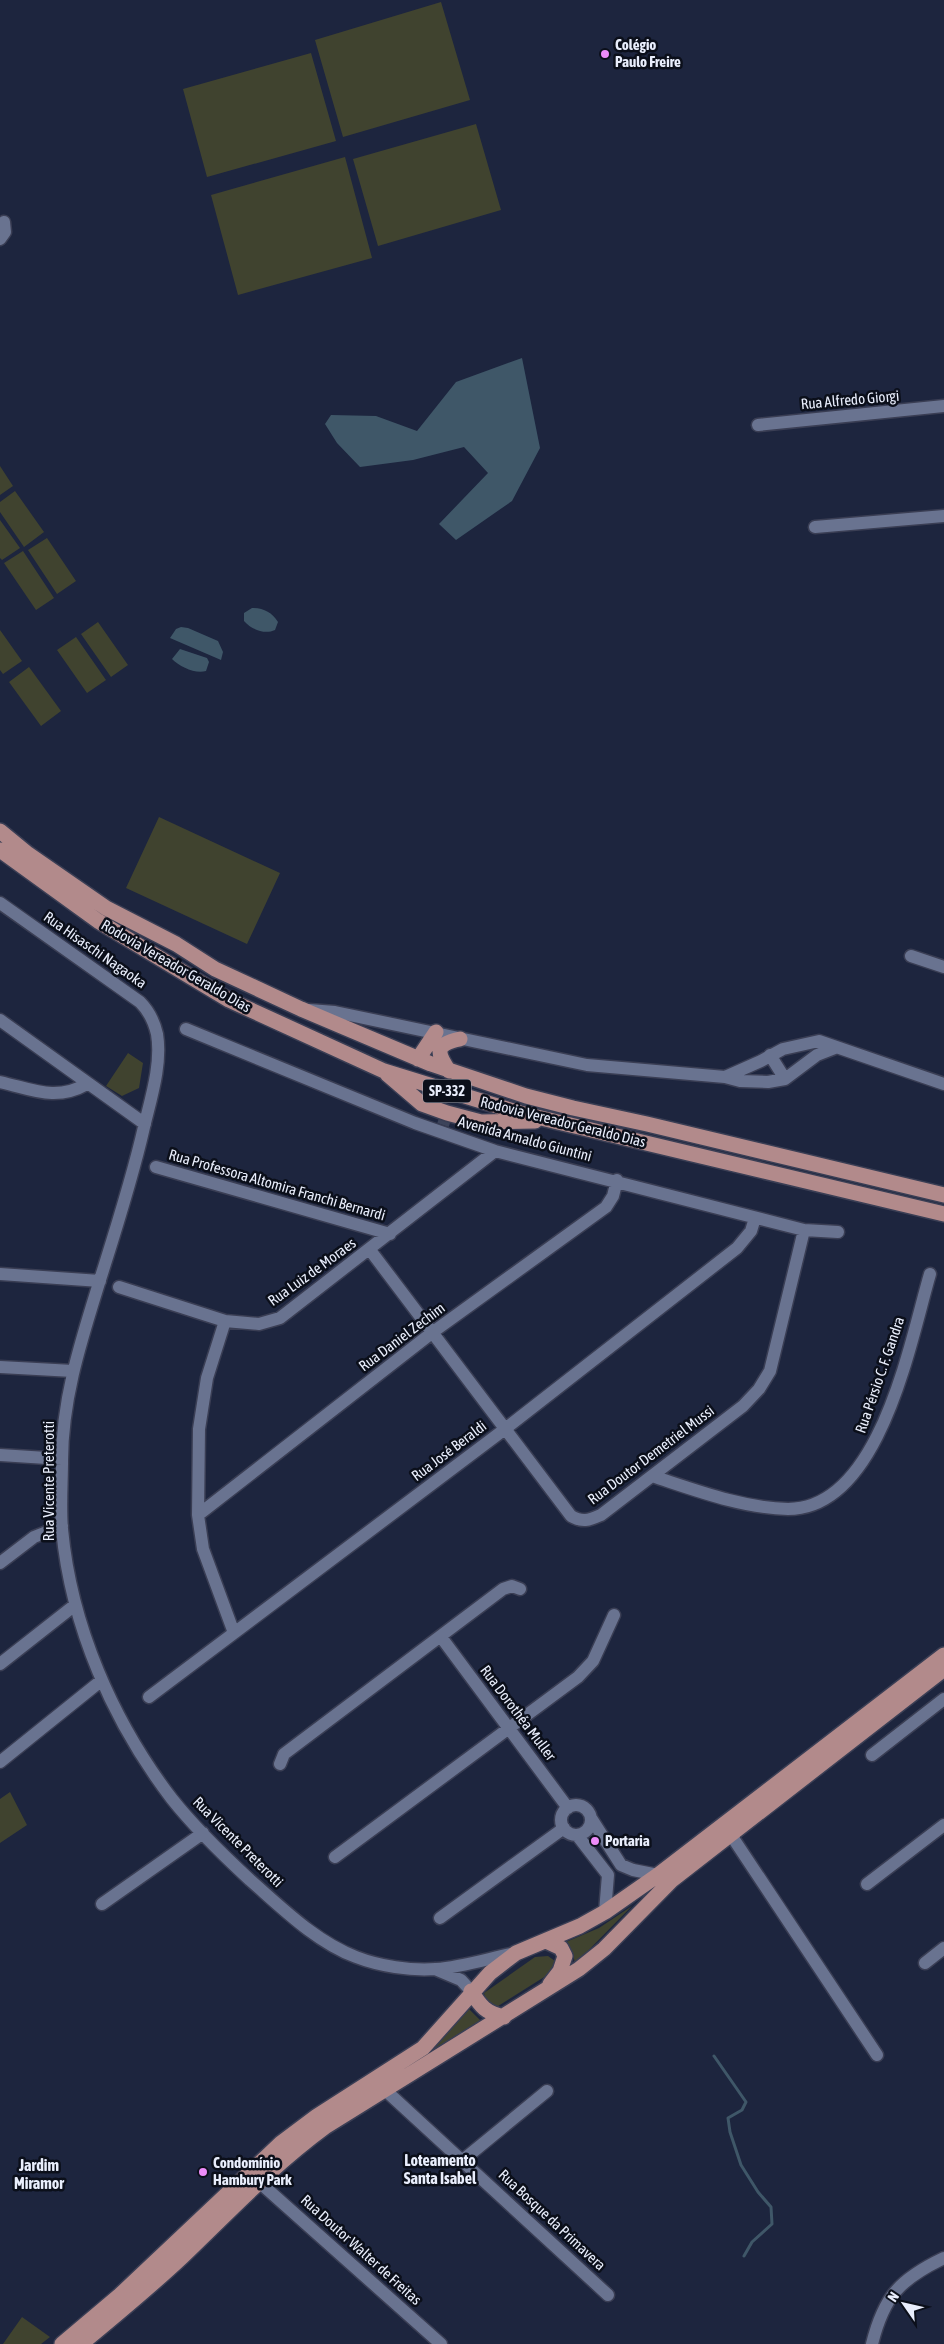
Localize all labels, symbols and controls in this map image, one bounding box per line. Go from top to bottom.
place label: Colégio Paulo Freire [615,36,681,70]
marker: Colégio Paulo Freire [599,48,611,60]
street label: Rua Alfredo Giorgi [800,387,900,412]
street label: Rua Hisaschi Nagaoka [41,908,150,991]
street label: Rodovia Vereador Geraldo Dias [98,916,254,1015]
road number: SP-332 [423,1080,471,1102]
street label: Rodovia Vereador Geraldo Dias [479,1093,648,1150]
street label: Avenida Arnaldo Giuntini [456,1113,594,1165]
street label: Rua Professora Altomira Franchi Bernardi [167,1145,387,1224]
street label: Rua Luiz de Moraes [265,1234,359,1309]
street label: Rua Daniel Zechim [355,1299,448,1374]
street label: Rua Pérsio C. F. Gandra [852,1314,907,1435]
street label: Rua Doutor Demetriel Mussi [584,1402,717,1508]
street label: Rua José Beraldi [408,1417,489,1484]
street label: Rua Vicente Preterotti [40,1421,57,1541]
street label: Rua Dorothéa Muller [477,1662,560,1764]
street label: Rua Vicente Preterotti [190,1793,287,1890]
place label: Portaria [605,1832,650,1849]
marker: Portaria [589,1835,601,1847]
district label: Loteamento Santa Isabel [404,2151,477,2187]
place label: Condomínio Hambury Park [213,2154,292,2188]
district label: Jardim Miramor [14,2156,64,2192]
marker: Condomínio Hambury Park [197,2166,209,2178]
street label: Rua Bosque da Primavera [496,2166,609,2273]
street label: Rua Doutor Walter de Freitas [298,2191,425,2308]
north arrow [879,2279,929,2329]
text: N [884,2289,902,2305]

